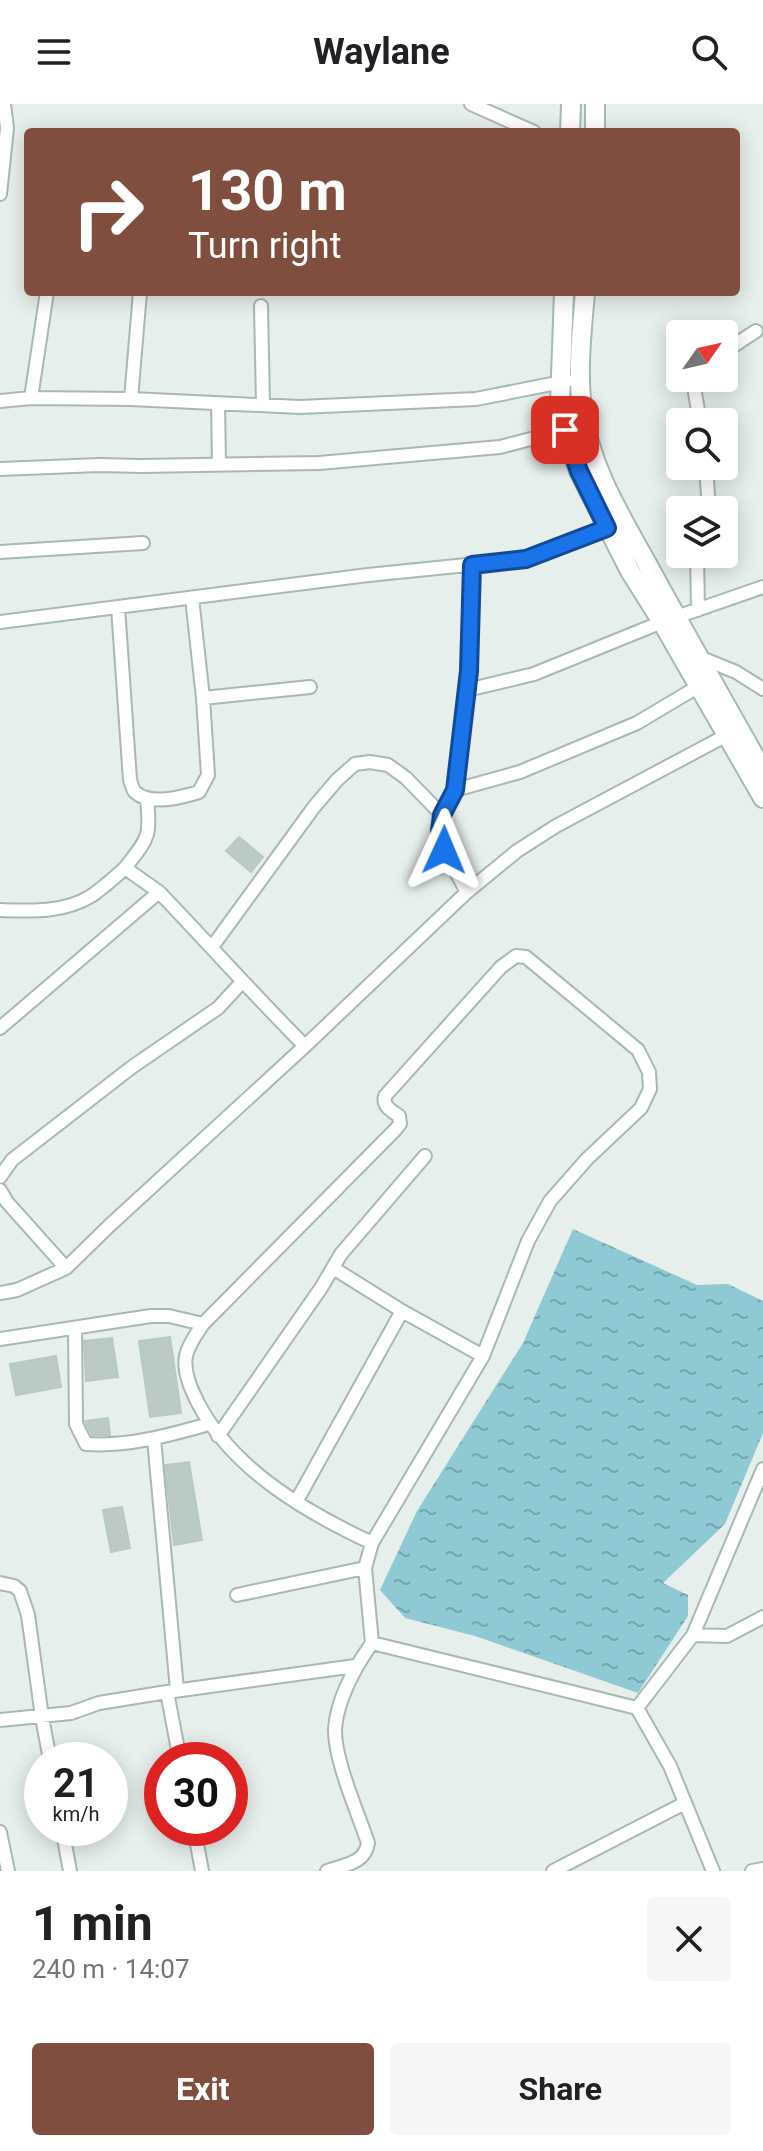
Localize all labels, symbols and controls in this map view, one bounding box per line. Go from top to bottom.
icon: menu [32,30,76,74]
icon: search [687,30,731,74]
text: Waylane [313,31,450,73]
text: 130 m [188,158,347,224]
icon: right [56,160,160,264]
text: Turn right [188,225,341,267]
north arrow [666,320,738,392]
map controls [666,320,738,568]
pin [531,396,599,464]
icon: arrive [543,408,587,452]
button: search [666,408,738,480]
button: layers [666,496,738,568]
position arrow [402,808,486,892]
speed limit sign: 30 [144,1742,248,1846]
text: 21 [53,1760,99,1807]
text: km/h [53,1802,99,1826]
text: 1 min [32,1895,153,1952]
button: close [647,1897,731,1981]
text: 240 m · 14:07 [32,1954,190,1984]
button: Exit [32,2043,374,2135]
button: Share [390,2043,731,2135]

